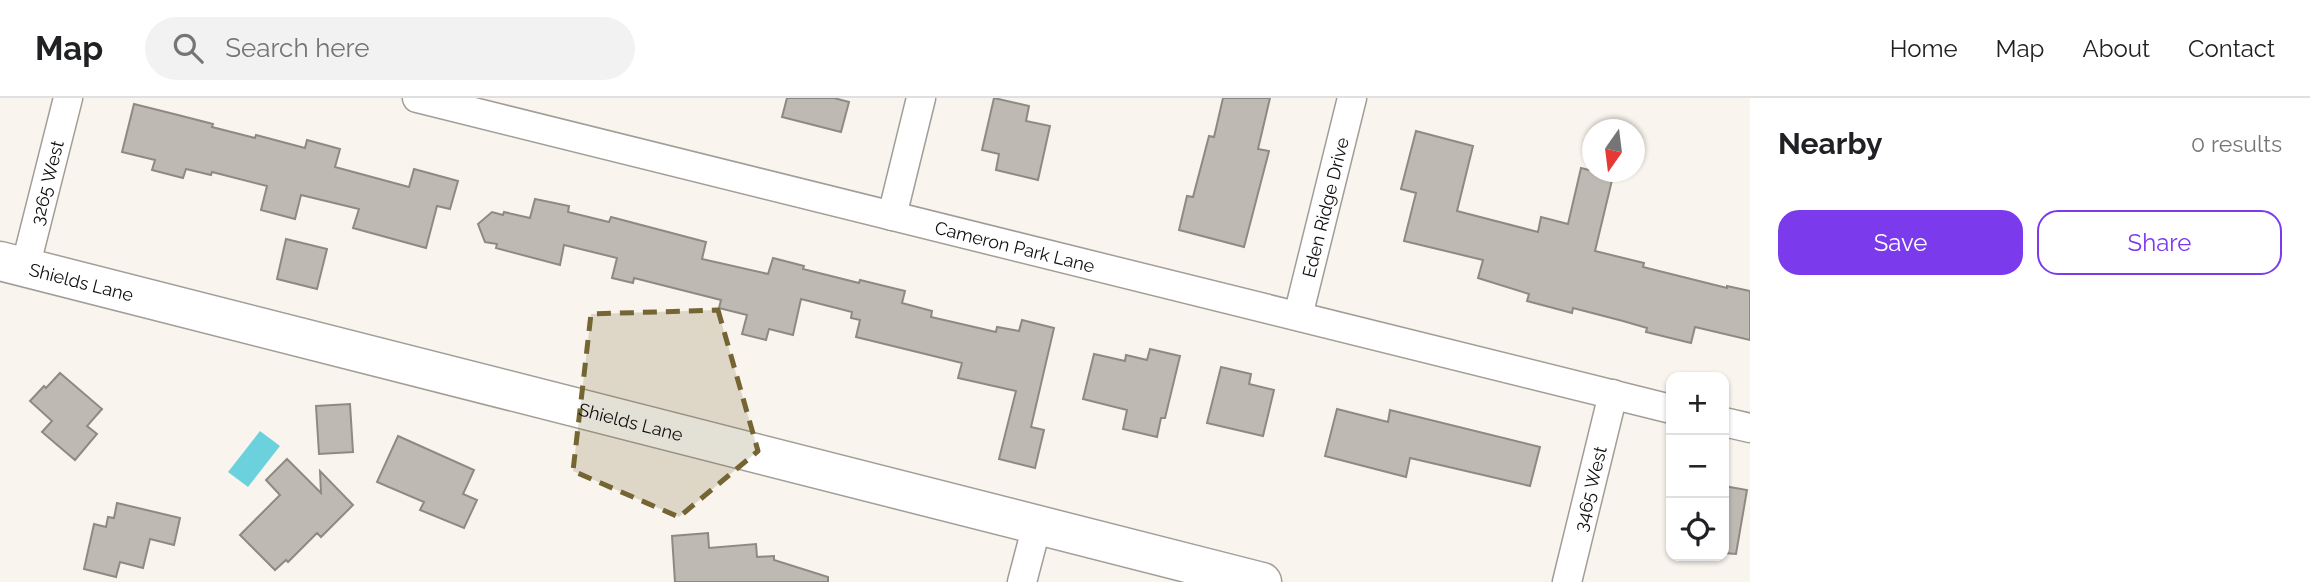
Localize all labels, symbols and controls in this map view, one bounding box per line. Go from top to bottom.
search box [145,17,635,80]
text: Map [35,29,103,68]
icon: search [169,29,207,67]
text: Search here [225,33,370,63]
text: Home [1890,34,1958,63]
text: Map [1996,34,2044,63]
text: About [2082,34,2150,63]
text: Contact [2188,34,2275,63]
north arrow [1582,119,1645,182]
text: Nearby [1778,126,1882,161]
text: 0 results [2191,130,2282,157]
street label: Eden Ridge Drive [1297,135,1352,280]
street label: 3265 West [26,138,67,227]
button: Save [1778,210,2023,275]
button: Share [2037,210,2282,275]
street label: Cameron Park Lane [933,216,1097,276]
street label: Shields Lane [27,258,136,305]
map controls [1666,372,1729,561]
button: + [1666,372,1729,435]
street label: Shields Lane [577,398,686,445]
button: − [1666,435,1729,498]
street label: 3465 West [1569,444,1610,534]
button: locate [1666,498,1729,561]

